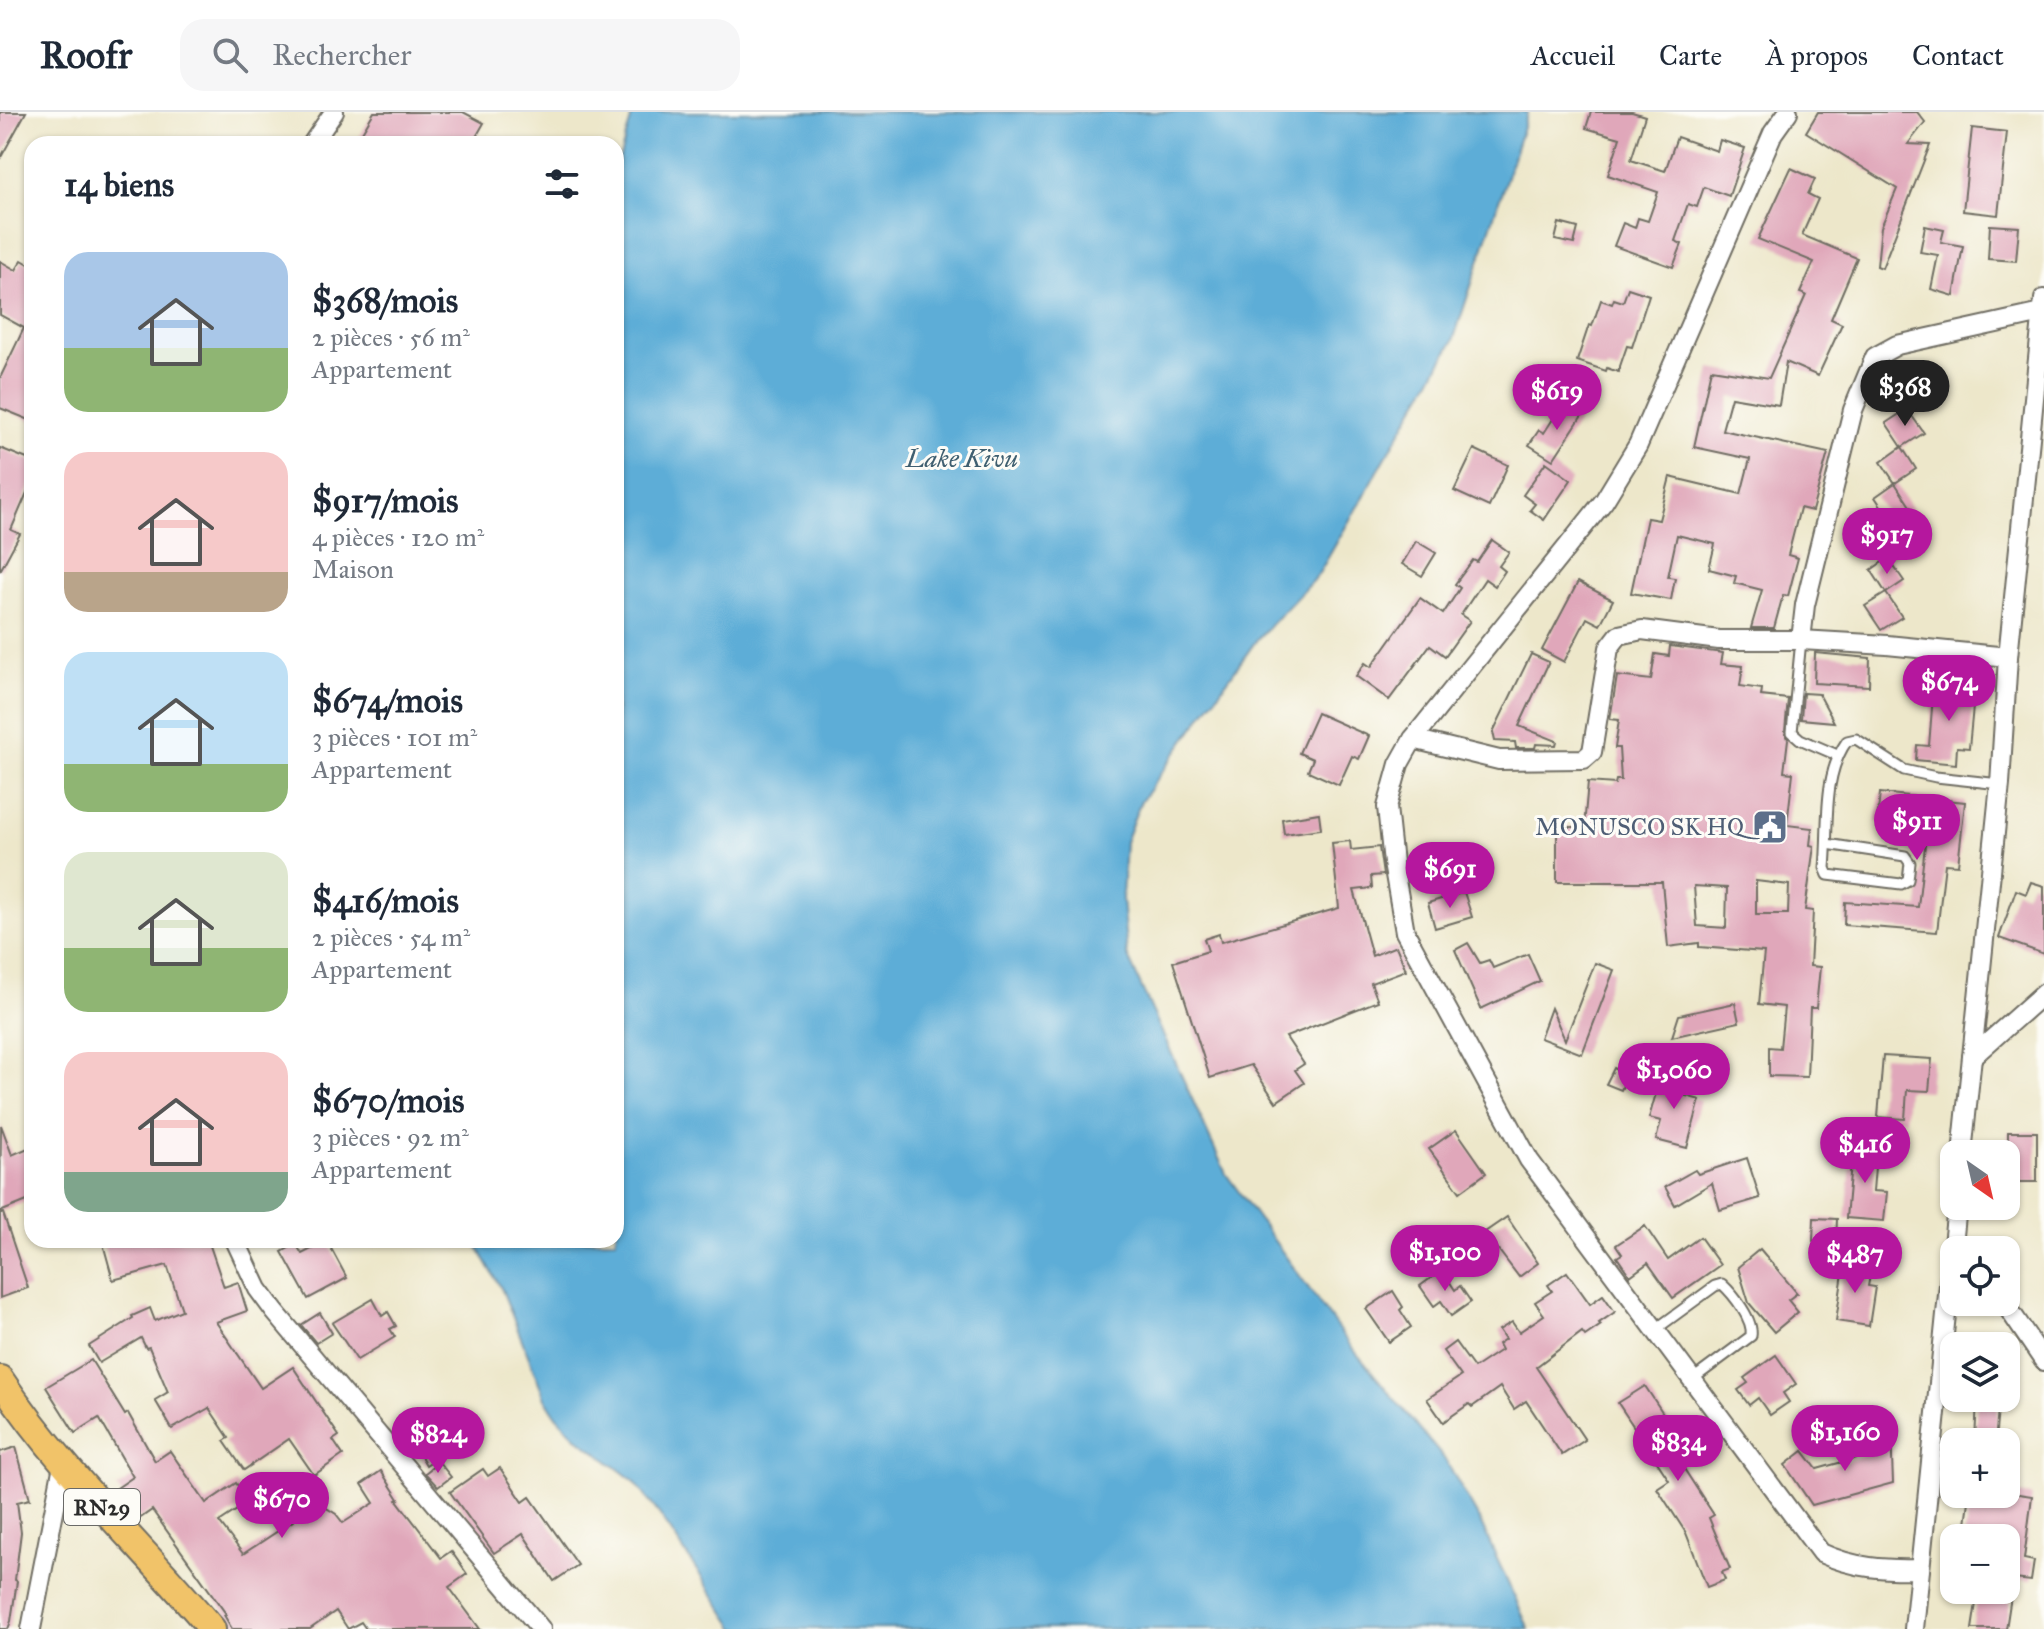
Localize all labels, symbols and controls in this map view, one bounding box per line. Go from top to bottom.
search box [180,19,740,91]
text: Roofr [40,32,132,78]
icon: search [208,33,252,77]
text: Rechercher [272,37,412,73]
text: Accueil [1531,38,1615,73]
text: Carte [1659,38,1722,73]
text: À propos [1766,38,1868,73]
text: Contact [1912,38,2004,73]
icon: filters [540,162,584,206]
text: 14 biens [64,164,174,205]
text: $368/mois [312,280,458,321]
icon: home [128,284,224,380]
text: 2 pièces · 56 m² [312,321,470,353]
text: Appartement [312,353,452,385]
pin: $368 [1858,360,1952,428]
pin: $619 [1510,364,1604,432]
text: $368 [1878,370,1932,402]
text: $619 [1531,374,1583,406]
water label: Lake Kivu [905,442,1018,474]
text: $917/mois [312,480,459,521]
icon: home [128,484,224,580]
pin: $917 [1840,508,1934,576]
text: $917 [1860,518,1914,550]
text: 4 pièces · 120 m² [312,521,484,553]
text: Maison [312,553,394,585]
pin: $674 [1902,655,1996,723]
text: $674 [1921,665,1977,697]
text: $674/mois [312,680,463,721]
icon: home [128,684,224,780]
text: 3 pièces · 101 m² [312,721,477,753]
text: Appartement [312,753,452,785]
pin: $911 [1870,794,1964,862]
text: $911 [1892,804,1942,836]
public building icon: MONUSCO SK HQ [1751,808,1789,846]
place label: MONUSCO SK HQ [1535,812,1761,842]
pin: $691 [1403,842,1497,910]
text: $691 [1424,852,1476,884]
text: $416/mois [312,880,459,921]
icon: home [128,884,224,980]
text: 2 pièces · 54 m² [312,921,470,953]
text: Appartement [312,953,452,985]
pin: $1,060 [1609,1043,1739,1111]
text: $1,060 [1636,1053,1712,1085]
text: $670/mois [312,1080,465,1121]
icon: home [128,1084,224,1180]
pin: $416 [1818,1117,1912,1185]
text: 3 pièces · 92 m² [312,1121,469,1153]
text: $416 [1838,1127,1892,1159]
north arrow [1940,1140,2020,1220]
map controls [1940,1140,2020,1604]
text: Appartement [312,1153,452,1185]
pin: $1,100 [1380,1225,1510,1293]
pin: $487 [1808,1227,1902,1295]
text: $1,100 [1408,1235,1482,1267]
button: locate [1940,1236,2020,1316]
text: $487 [1826,1237,1884,1269]
button: layers [1940,1332,2020,1412]
pin: $1,160 [1780,1405,1910,1473]
pin: $824 [391,1407,485,1475]
pin: $834 [1631,1415,1725,1483]
text: $1,160 [1809,1415,1881,1447]
text: $824 [410,1417,466,1449]
text: $834 [1651,1425,1705,1457]
button: + [1940,1428,2020,1508]
pin: $670 [235,1472,329,1540]
text: $670 [253,1482,311,1514]
road number: RN29 [64,1489,140,1525]
button: − [1940,1524,2020,1604]

